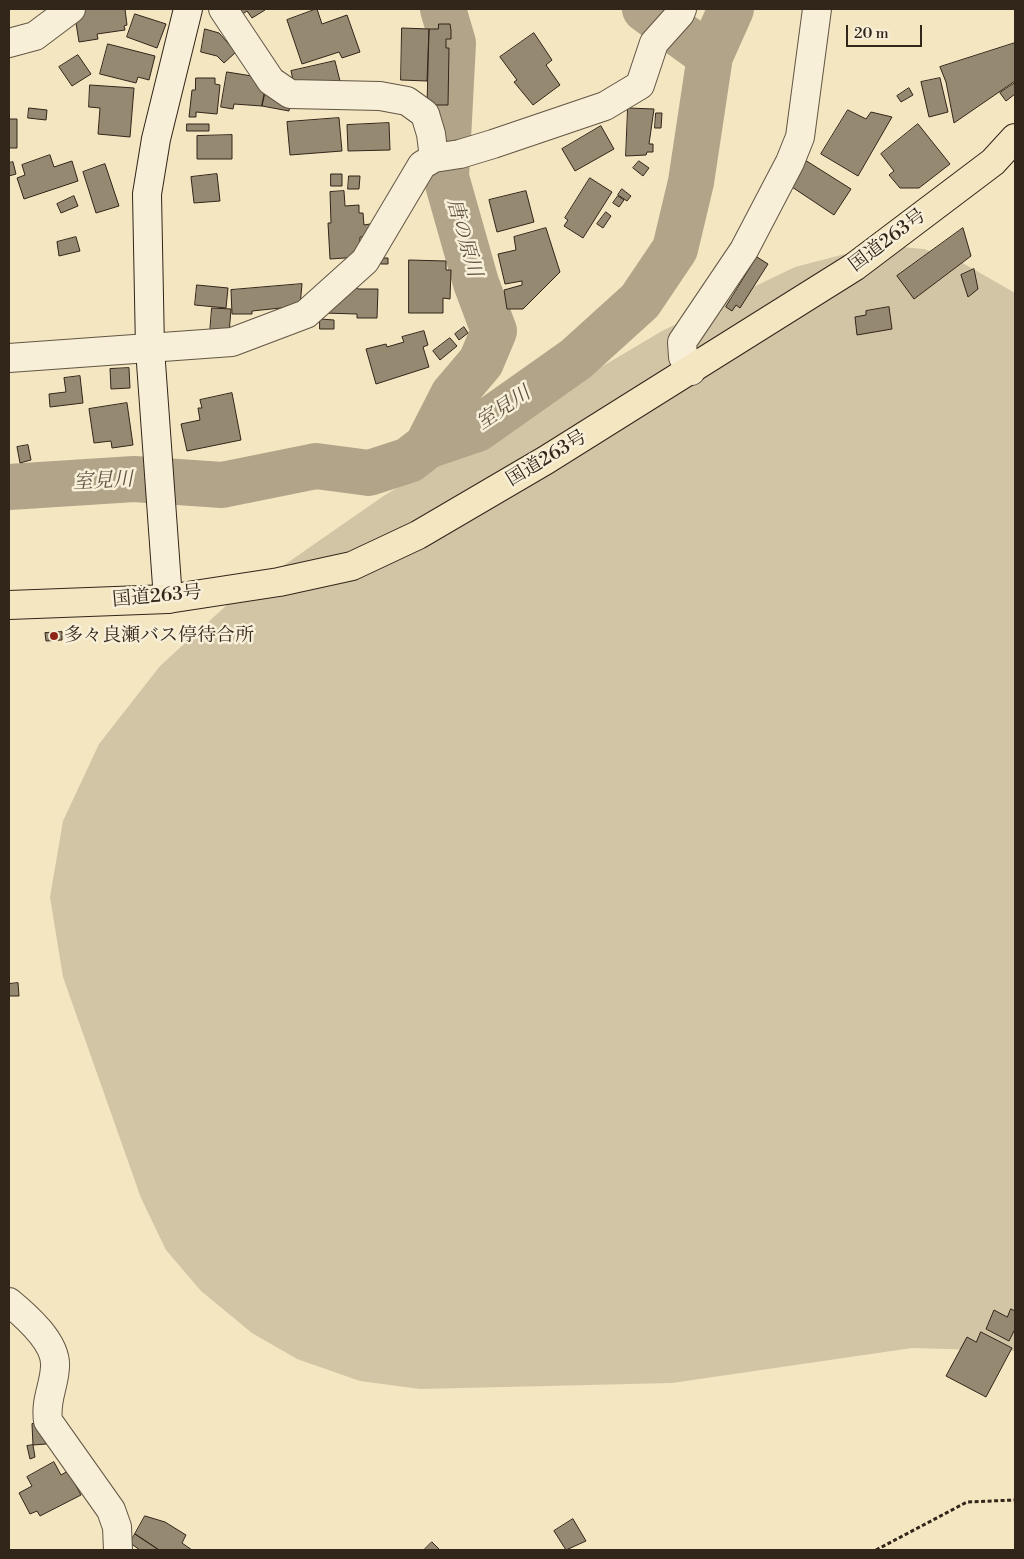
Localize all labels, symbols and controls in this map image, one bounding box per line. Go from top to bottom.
scale bar [849,15,925,47]
text: 20 m [854,24,889,43]
water label: 唐の原川 [440,196,486,280]
street label: 国道263号 [845,205,931,277]
water label: 室見川 [472,382,536,436]
street label: 国道263号 [503,426,591,492]
water label: 室見川 [72,468,134,496]
street label: 国道263号 [111,582,203,612]
place label: 多々良瀬バス停待合所 [64,625,254,647]
marker: 多々良瀬バス停待合所 [48,630,60,642]

